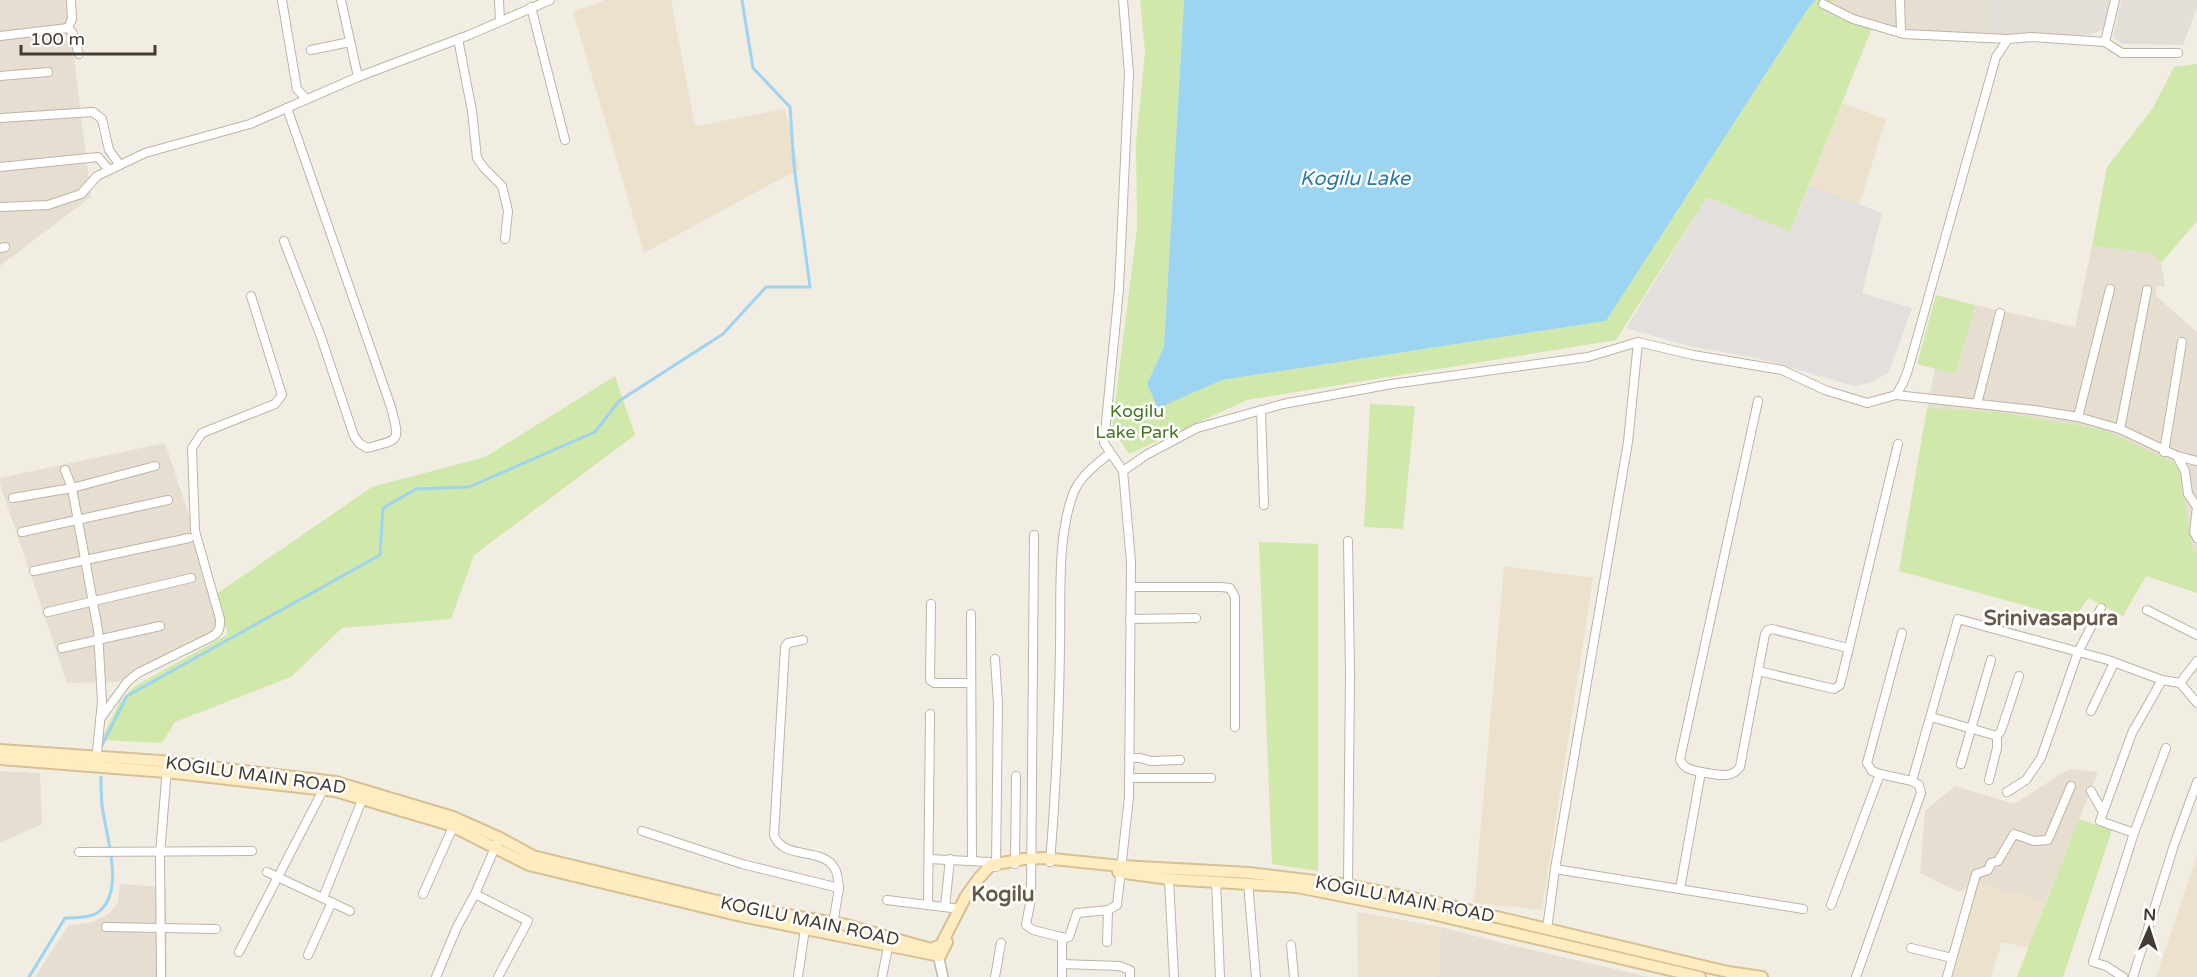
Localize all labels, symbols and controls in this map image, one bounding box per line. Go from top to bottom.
scale bar [21,18,154,56]
text: 100 m [30,28,85,50]
water label: Kogilu Lake [1300,167,1412,191]
park label: Kogilu Lake Park [1095,400,1179,443]
district label: Srinivasapura [1984,606,2118,631]
street label: KOGILU MAIN ROAD [164,751,348,799]
street label: KOGILU MAIN ROAD [1313,871,1497,927]
district label: Kogilu [971,882,1035,907]
street label: KOGILU MAIN ROAD [718,891,902,951]
north arrow [2119,899,2179,959]
text: N [2143,905,2157,925]

